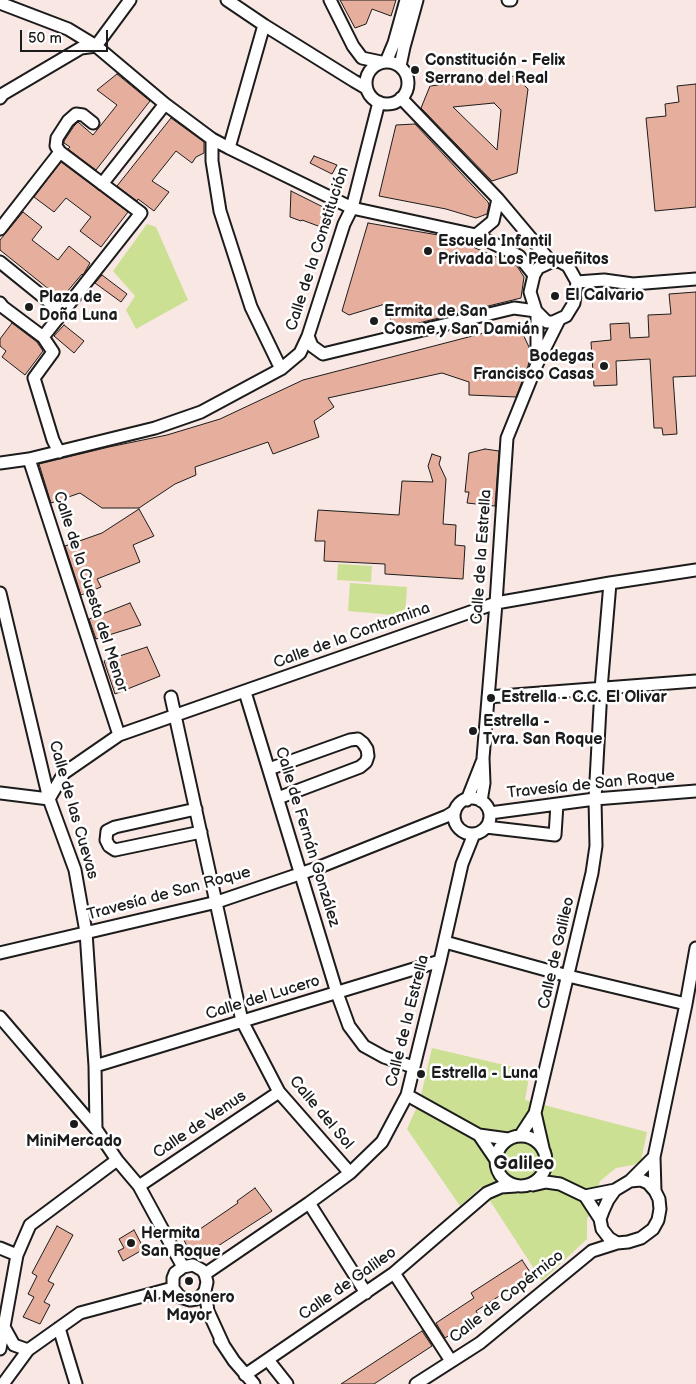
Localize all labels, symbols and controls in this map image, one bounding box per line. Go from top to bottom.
scale bar [22,20,110,52]
text: 50 m [28,29,62,48]
place label: Constitución - Felix Serrano del Real [425,51,565,89]
marker: Constitución - Felix Serrano del Real [409,64,421,76]
street label: Calle de la Constitución [282,165,354,333]
place label: Escuela Infantil Privada Los Pequeñitos [438,232,609,270]
marker: Escuela Infantil Privada Los Pequeñitos [422,245,434,257]
place label: El Calvario [565,286,644,306]
place label: Plaza de Doña Luna [39,288,118,326]
marker: El Calvario [549,290,561,302]
marker: Plaza de Doña Luna [23,301,35,313]
place label: Ermita de San Cosme y San Damián [384,302,539,340]
marker: Ermita de San Cosme y San Damián [368,315,380,327]
place label: Bodegas Francisco Casas [473,347,594,385]
marker: Bodegas Francisco Casas [598,360,610,372]
street label: Calle de la Cuesta del Menor [48,489,132,695]
street label: Calle de la Estrella [468,489,496,625]
street label: Calle de la Contramina [271,599,433,673]
place label: Estrella - C.C. El Olivar [501,688,667,708]
marker: Estrella - C.C. El Olivar [485,692,497,704]
place label: Estrella - Tvra. San Roque [483,712,602,750]
marker: Estrella - Tvra. San Roque [467,725,479,737]
street label: Calle de las Cuevas [44,739,102,881]
street label: Calle de Fernán González [270,745,344,929]
street label: Travesía de San Roque [506,767,676,803]
street label: Travesía de San Roque [85,863,253,925]
street label: Calle de Galileo [535,895,579,1011]
street label: Calle de la Estrella [382,953,434,1089]
street label: Calle del Lucero [204,972,322,1024]
place label: Estrella - Luna [431,1064,538,1084]
marker: Estrella - Luna [415,1068,427,1080]
street label: Calle del Sol [285,1072,357,1154]
street label: Calle de Venus [150,1087,250,1163]
marker: MiniMercado [68,1118,80,1130]
place label: MiniMercado [26,1132,122,1152]
district label: Galileo [494,1153,554,1175]
place label: Hermita San Roque [141,1224,221,1262]
marker: Hermita San Roque [125,1237,137,1249]
street label: Calle de Galileo [296,1243,400,1325]
street label: Calle de Copérnico [446,1246,568,1348]
marker: Al Mesonero Mayor [183,1275,195,1287]
place label: Al Mesonero Mayor [143,1288,235,1326]

